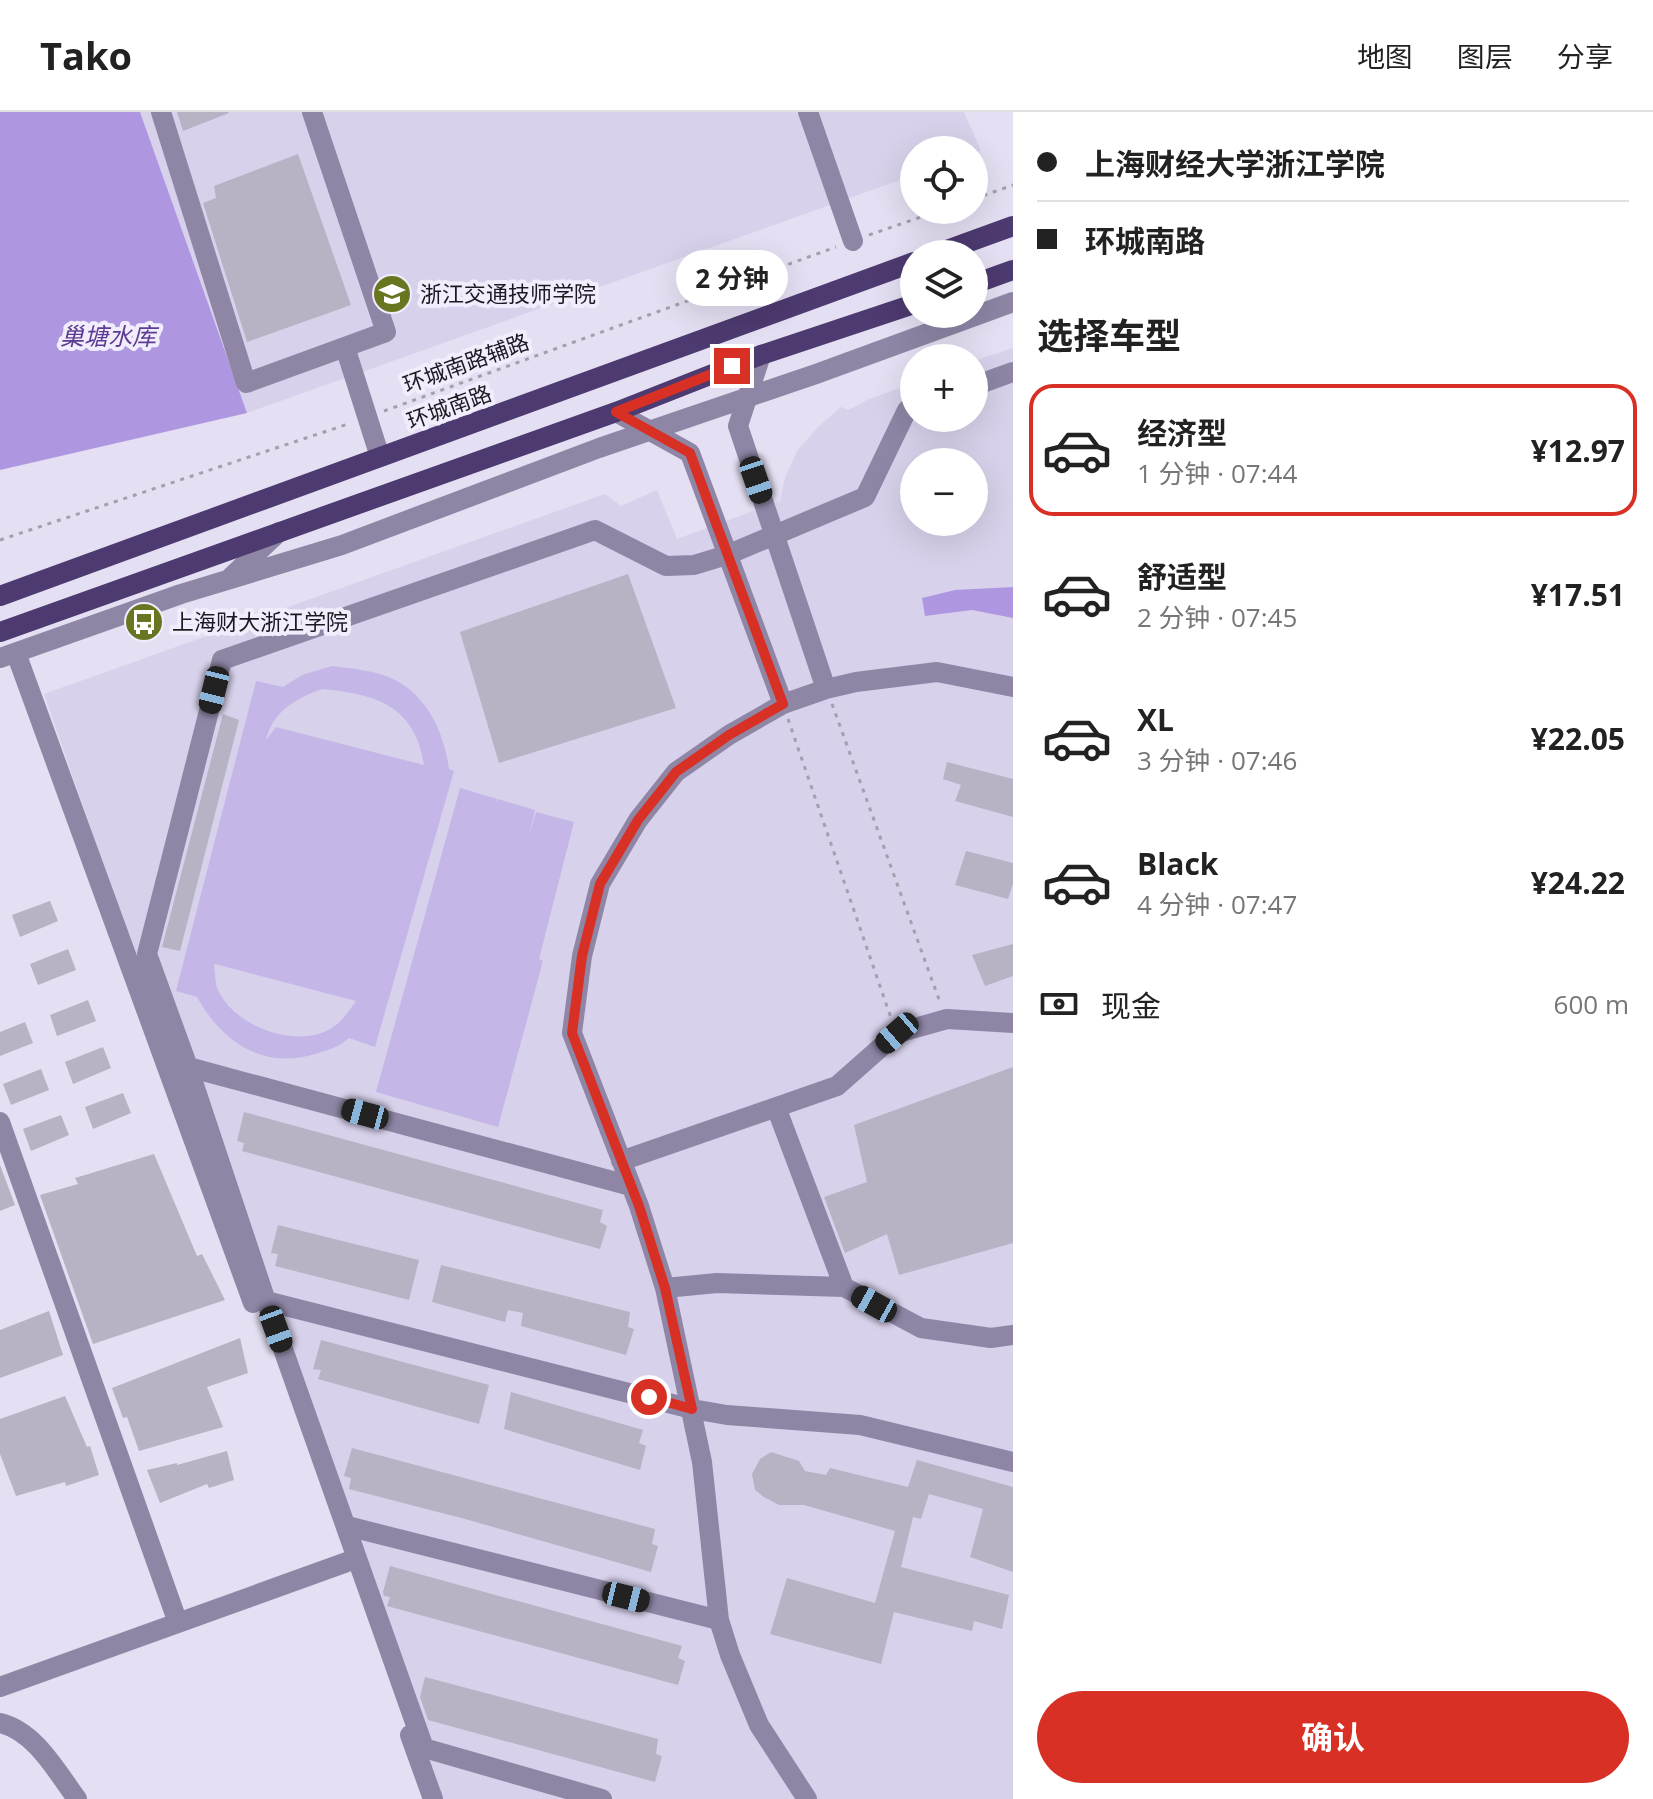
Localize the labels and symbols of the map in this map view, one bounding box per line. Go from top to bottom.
callout: 2 分钟 [676,250,788,306]
school or university icon: 浙江交通技师学院 [371,273,413,315]
place label: 浙江交通技师学院 [420,278,596,308]
water label: 巢塘水库 [60,319,160,352]
street label: 环城南路辅路 [399,325,533,399]
route end [714,348,750,384]
street label: 环城南路 [402,377,495,435]
car [737,453,775,507]
bus stop icon: 上海财大浙江学院 [123,601,165,643]
place label: 上海财大浙江学院 [172,606,348,636]
car [197,664,231,716]
car [871,1008,923,1058]
car [339,1096,391,1132]
car [847,1282,901,1326]
car [257,1302,295,1356]
route start [631,1379,667,1415]
car [600,1580,652,1614]

